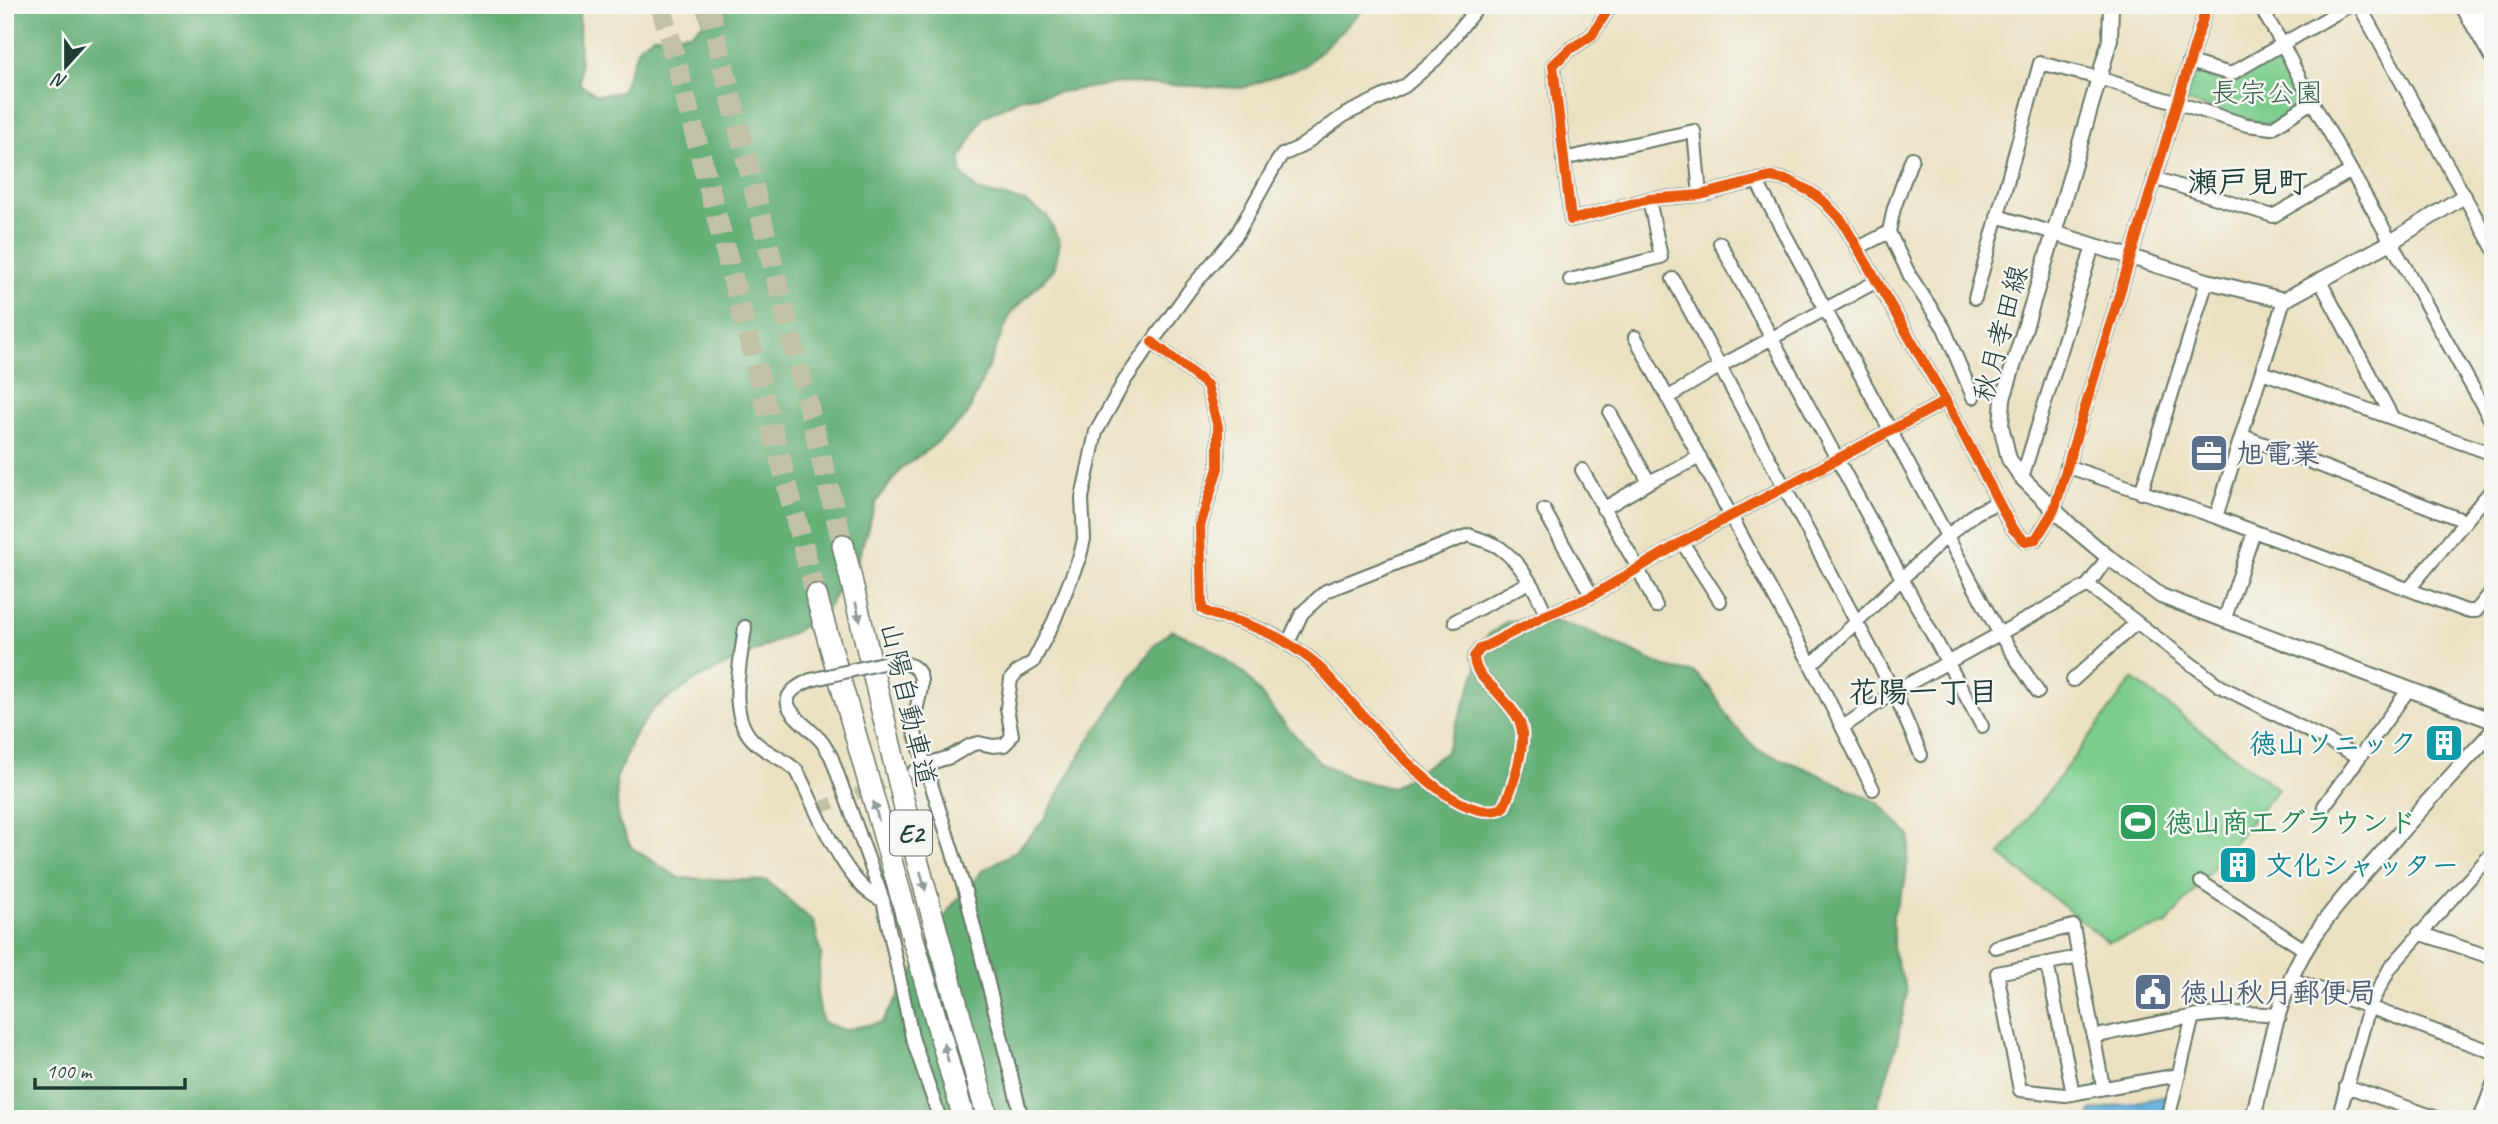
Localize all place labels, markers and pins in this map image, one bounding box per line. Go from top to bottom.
office icon: 旭電業 [2188,432,2230,474]
place label: 旭電業 [2236,436,2320,471]
building icon: 徳山ソニック [2423,722,2465,764]
place label: 徳山ソニック [2249,726,2417,761]
sports icon: 徳山商工グラウンド [2117,801,2159,843]
place label: 徳山商工グラウンド [2165,805,2417,840]
building icon: 文化シャッター [2217,844,2259,886]
place label: 文化シャッター [2265,848,2459,883]
public building icon: 徳山秋月郵便局 [2132,971,2174,1013]
place label: 徳山秋月郵便局 [2180,975,2376,1010]

